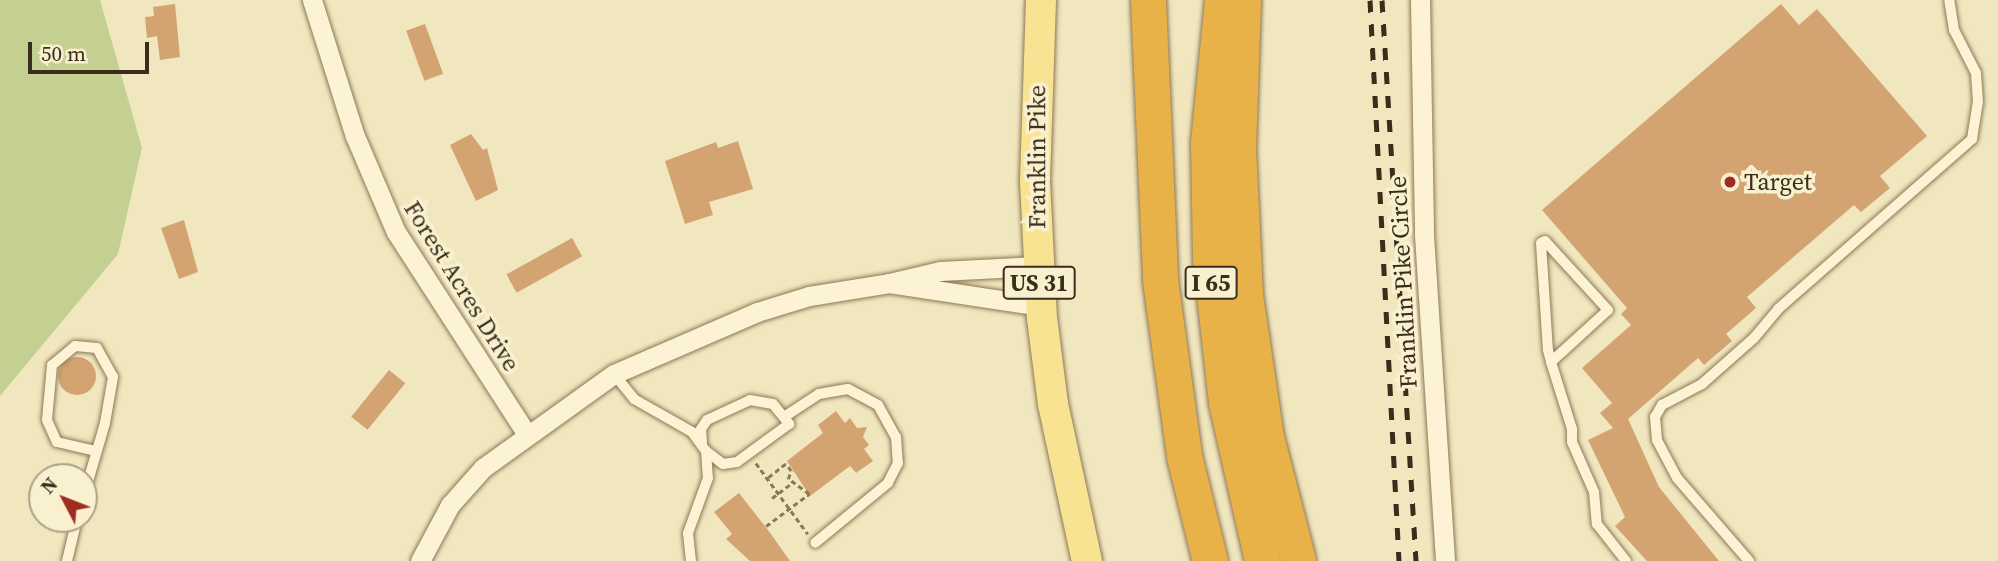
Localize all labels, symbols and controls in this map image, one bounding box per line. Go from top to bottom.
scale bar [32,28,152,72]
text: 50 m [41,39,86,68]
street label: Franklin Pike [1023,85,1051,229]
place label: Target [1744,168,1812,196]
marker: Target [1722,174,1738,190]
street label: Franklin Pike Circle [1383,175,1423,389]
street label: Forest Acres Drive [398,196,526,376]
road number: US 31 [1002,264,1076,302]
road number: I 65 [1183,264,1239,302]
north arrow [28,463,98,533]
text: N [35,471,63,499]

